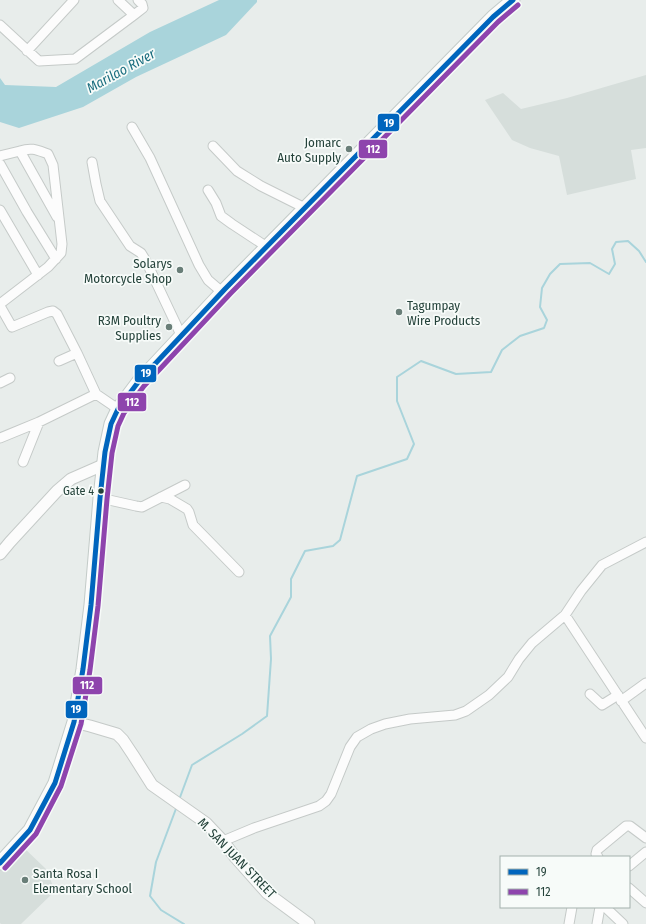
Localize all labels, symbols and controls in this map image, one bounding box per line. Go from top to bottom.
water label: Marilao River [84,45,159,97]
line badge: 19 [377,113,400,132]
text: 19 [384,117,394,130]
place label: Jomarc Auto Supply [277,135,341,165]
line badge: 112 [358,139,388,159]
text: 112 [366,143,380,156]
marker: Jomarc Auto Supply [344,144,354,154]
place label: Solarys Motorcycle Shop [84,256,172,286]
marker: Solarys Motorcycle Shop [175,265,185,275]
place label: Tagumpay Wire Products [407,298,481,328]
marker: Tagumpay Wire Products [394,307,404,317]
place label: R3M Poultry Supplies [98,313,161,343]
marker: R3M Poultry Supplies [164,322,174,332]
line badge: 19 [134,364,157,383]
text: 19 [141,367,151,380]
line badge: 112 [117,392,147,412]
text: 112 [125,396,139,409]
place label: Gate 4 [63,484,94,498]
marker: Gate 4 [96,486,106,496]
line badge: 112 [72,676,103,695]
text: 112 [80,679,94,692]
line badge: 19 [65,700,88,719]
text: 19 [71,703,81,716]
street label: M. SAN JUAN STREET [195,815,279,901]
legend [500,856,630,908]
text: 19 [536,865,547,879]
place label: Santa Rosa I Elementary School [33,866,133,896]
marker: Santa Rosa I Elementary School [20,875,30,885]
text: 112 [536,885,550,899]

